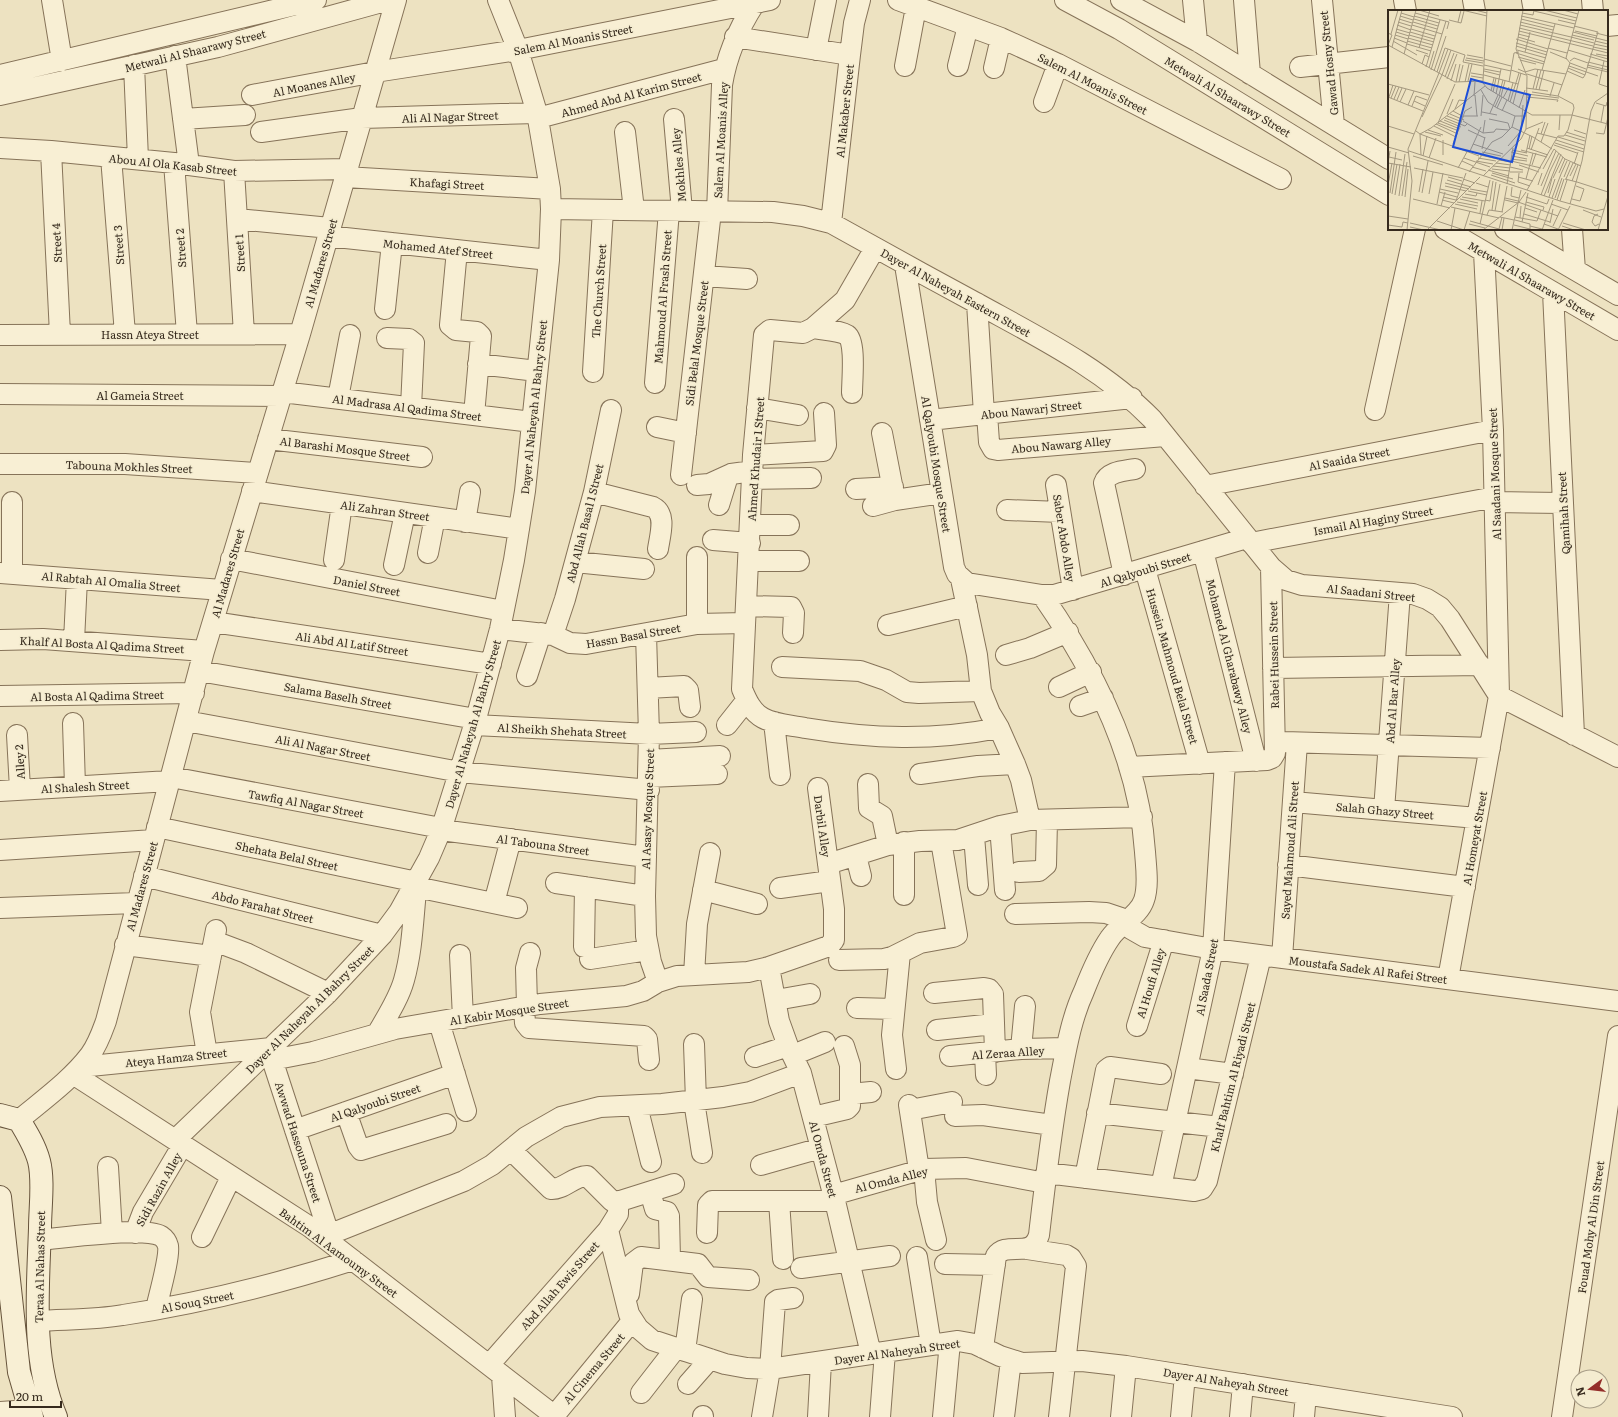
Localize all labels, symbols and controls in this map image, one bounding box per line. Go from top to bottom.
street label: Gawad Hosny Street [1314,9,1341,116]
inset map [1388,10,1608,230]
street label: Salem Al Moanis Street [512,19,634,58]
street label: Metwali Al Shaarawy Street [123,25,268,75]
street label: Salem Al Moanis Street [1035,48,1151,118]
street label: Metwali Al Shaarawy Street [1162,52,1295,141]
street label: Al Makaber Street [831,63,857,159]
street label: Ahmed Abd Al Karim Street [559,67,704,121]
street label: Al Moanes Alley [271,68,357,100]
street label: Salem Al Moanis Alley [709,81,731,199]
street label: Ali Al Nagar Street [401,106,499,126]
street label: Mokhles Alley [667,126,689,203]
street label: Abou Al Ola Kasab Street [108,149,239,179]
street label: Khafagi Street [409,173,485,193]
street label: Al Madares Street [300,216,341,310]
street label: Street 4 [47,223,65,263]
street label: Street 3 [109,225,127,265]
street label: Street 2 [171,227,189,268]
street label: Mahmoud Al Frash Street [649,229,675,365]
street label: Street 1 [230,233,248,272]
street label: Mohamed Atef Street [382,234,495,262]
street label: Metwali Al Shaarawy Street [1465,237,1599,323]
street label: The Church Street [587,243,609,339]
street label: Dayer Al Naheyah Eastern Street [878,244,1034,340]
street label: Sidi Belal Mosque Street [680,279,712,407]
street label: Dayer Al Naheyah Al Bahry Street [516,318,550,495]
street label: Hassn Ateya Street [101,326,199,342]
street label: Al Gameia Street [96,387,184,403]
street label: Al Madrasa Al Qadima Street [331,390,483,424]
street label: Al Qalyoubi Mosque Street [918,394,956,534]
street label: Ahmed Khudair 1 Street [743,396,767,522]
street label: Abou Nawarj Street [980,396,1083,422]
street label: Al Saadani Mosque Street [1484,407,1504,541]
street label: Al Barashi Mosque Street [279,432,412,464]
street label: Abou Nawarg Alley [1010,432,1112,456]
street label: Al Saaida Street [1307,442,1391,474]
street label: Tabouna Mokhles Street [65,456,193,476]
street label: Abd Allah Basal 1 Street [561,461,607,584]
street label: Qamihah Street [1553,471,1573,555]
street label: Saber Abdo Alley [1050,493,1080,584]
street label: Ali Zahran Street [339,496,431,524]
street label: Ismail Al Haginy Street [1312,501,1435,538]
street label: Al Madares Street [207,526,248,620]
street label: Al Qalyoubi Street [1097,547,1193,591]
street label: Al Rabtah Al Omalia Street [41,567,182,595]
street label: Daniel Street [332,571,402,599]
street label: Mohamed Al Gharabawy Alley [1203,577,1257,736]
street label: Al Saadani Street [1326,579,1417,605]
street label: Hussein Mahmoud Belal Street [1143,586,1203,746]
street label: Rabei Hussein Street [1264,600,1282,709]
street label: Hassn Basal Street [584,619,682,651]
street label: Ali Abd Al Latif Street [295,627,410,659]
street label: Khalf Al Bosta Al Qadima Street [19,632,186,656]
street label: Dayer Al Naheyah Al Bahry Street [440,637,504,810]
street label: Abd Al Bar Alley [1381,657,1403,744]
street label: Salama Baselh Street [283,678,394,712]
street label: Al Bosta Al Qadima Street [30,686,165,704]
street label: Al Sheikh Shehata Street [497,719,628,741]
street label: Ali Al Nagar Street [274,730,373,764]
street label: Alley 2 [10,744,28,780]
street label: Al Asasy Mosque Street [637,748,657,870]
street label: Al Shalesh Street [40,776,130,796]
street label: Sayed Mahmoud Ali Street [1276,780,1302,920]
street label: Tawfiq Al Nagar Street [247,785,366,821]
street label: Al Homeyat Street [1458,789,1490,886]
street label: Darbil Alley [811,794,835,859]
street label: Salah Ghazy Street [1335,798,1435,822]
street label: Al Tabouna Street [495,830,591,859]
street label: Shehata Belal Street [234,836,340,874]
street label: Al Madares Street [121,839,161,933]
street label: Abdo Farahat Street [211,886,316,926]
street label: Al Saada Street [1191,936,1221,1017]
street label: Dayer Al Naheyah Al Bahry Street [241,941,377,1077]
street label: Al Houfi Alley [1132,945,1169,1020]
street label: Moustafa Sadek Al Rafei Street [1288,951,1449,987]
street label: Al Kabir Mosque Street [448,994,570,1028]
street label: Khalf Bahtim Al Riyadi Street [1206,1000,1259,1154]
street label: Al Zeraa Alley [971,1041,1046,1063]
street label: Ateya Hamza Street [124,1044,228,1070]
street label: Al Qalyoubi Street [328,1079,423,1125]
street label: Awwad Hassouna Street [272,1080,326,1205]
street label: Al Omda Street [806,1119,842,1200]
street label: Sidi Razin Alley [131,1149,185,1229]
street label: Fouad Mohy Al Din Street [1573,1159,1607,1294]
street label: Al Omda Alley [853,1162,930,1196]
street label: Bahtim Al Aamoumy Street [276,1203,402,1301]
street label: Teraa Al Nahas Street [30,1210,48,1323]
street label: Abd Allah Ewis Street [516,1237,602,1333]
street label: Al Souq Street [159,1286,235,1316]
street label: Al Cinema Street [558,1329,628,1407]
street label: Dayer Al Naheyah Street [833,1334,962,1368]
street label: Dayer Al Naheyah Street [1162,1363,1291,1399]
north arrow [1570,1369,1610,1409]
scale bar [10,1383,61,1409]
text: N [1570,1385,1588,1398]
text: 20 m [16,1387,43,1405]

